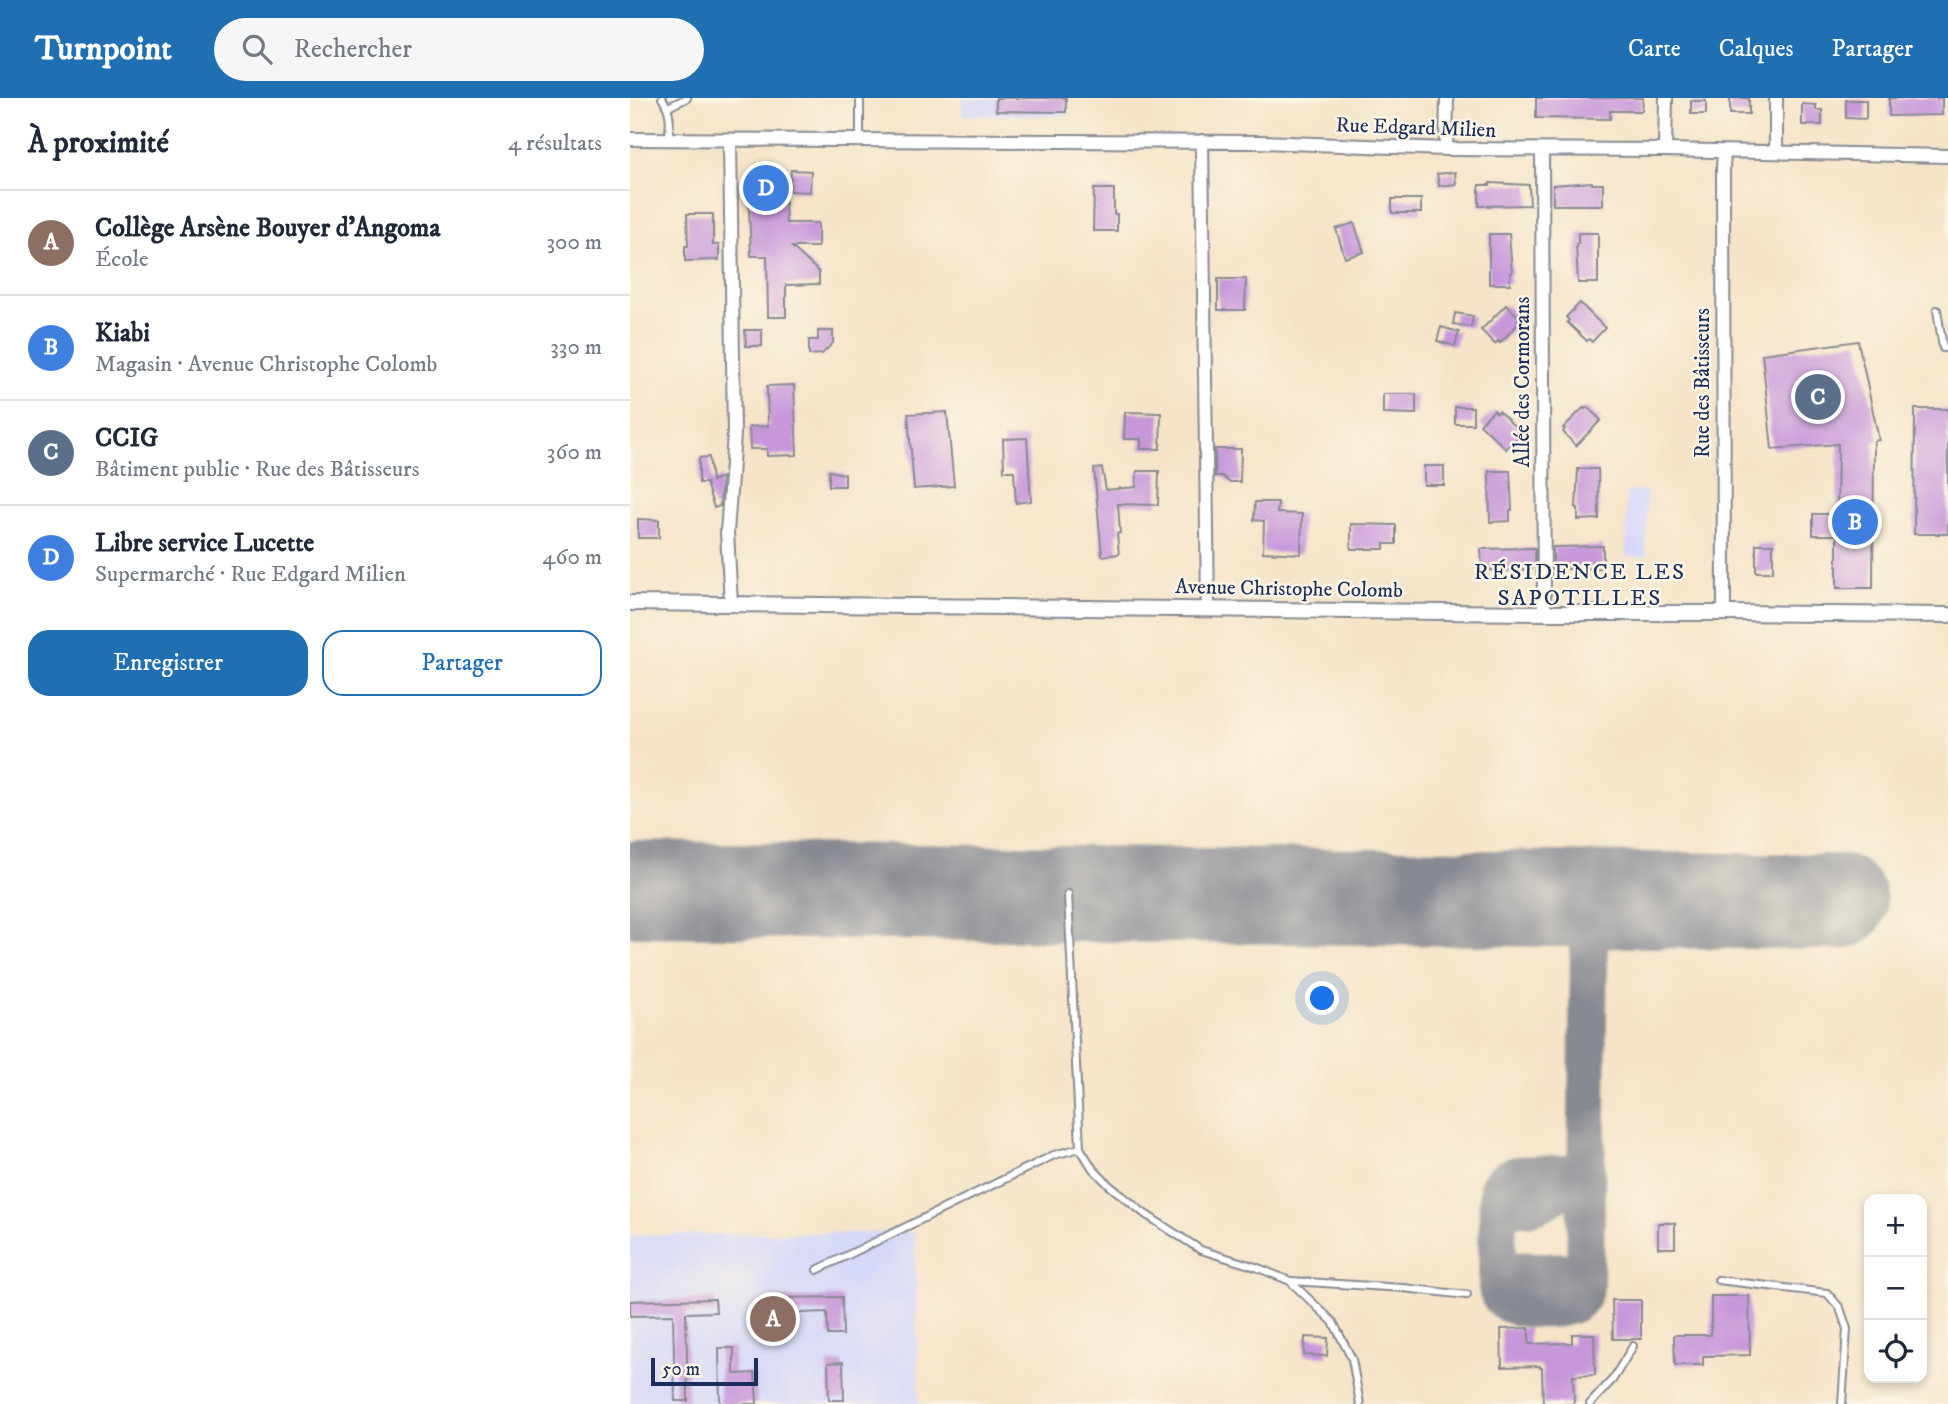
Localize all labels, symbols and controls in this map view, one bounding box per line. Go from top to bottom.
search box [214,18,704,81]
text: Turnpoint [35,29,172,70]
icon: search [238,30,276,68]
text: Rechercher [294,33,412,66]
text: Carte [1628,34,1681,64]
text: Calques [1719,34,1794,64]
text: Partager [1832,34,1913,64]
street label: Rue Edgard Milien [1335,112,1497,144]
text: À proximité [28,125,169,162]
text: 4 résultats [508,129,602,158]
pin: D [743,162,789,214]
text: Collège Arsène Bouyer d'Angoma [95,212,440,245]
text: A [44,228,58,257]
text: 300 m [546,228,602,257]
text: École [95,245,149,274]
street label: Allée des Cormorans [1510,297,1536,467]
street label: Rue des Bâtisseurs [1690,308,1716,458]
text: Kiabi [95,317,150,350]
text: B [44,333,58,362]
text: 330 m [550,333,602,362]
text: Magasin · Avenue Christophe Colomb [95,350,437,379]
pin: C [1795,371,1841,423]
text: CCIG [95,422,158,455]
text: C [43,438,59,467]
text: 360 m [547,438,602,467]
text: Bâtiment public · Rue des Bâtisseurs [95,455,419,484]
pin: B [1832,496,1878,548]
text: Libre service Lucette [95,527,314,560]
text: D [42,543,60,572]
text: 460 m [542,543,602,572]
district label: RÉSIDENCE LES SAPOTILLES [1474,558,1686,613]
text: Supermarché · Rue Edgard Milien [95,560,406,589]
street label: Avenue Christophe Colomb [1175,574,1403,604]
button: Enregistrer [28,630,308,696]
button: Partager [322,630,602,696]
your location [1305,981,1339,1015]
map controls [1864,1194,1927,1383]
button: + [1864,1194,1927,1257]
button: − [1864,1257,1927,1320]
pin: A [750,1293,796,1345]
button: locate [1864,1320,1927,1383]
scale bar [651,1355,758,1387]
text: 50 m [662,1358,700,1381]

